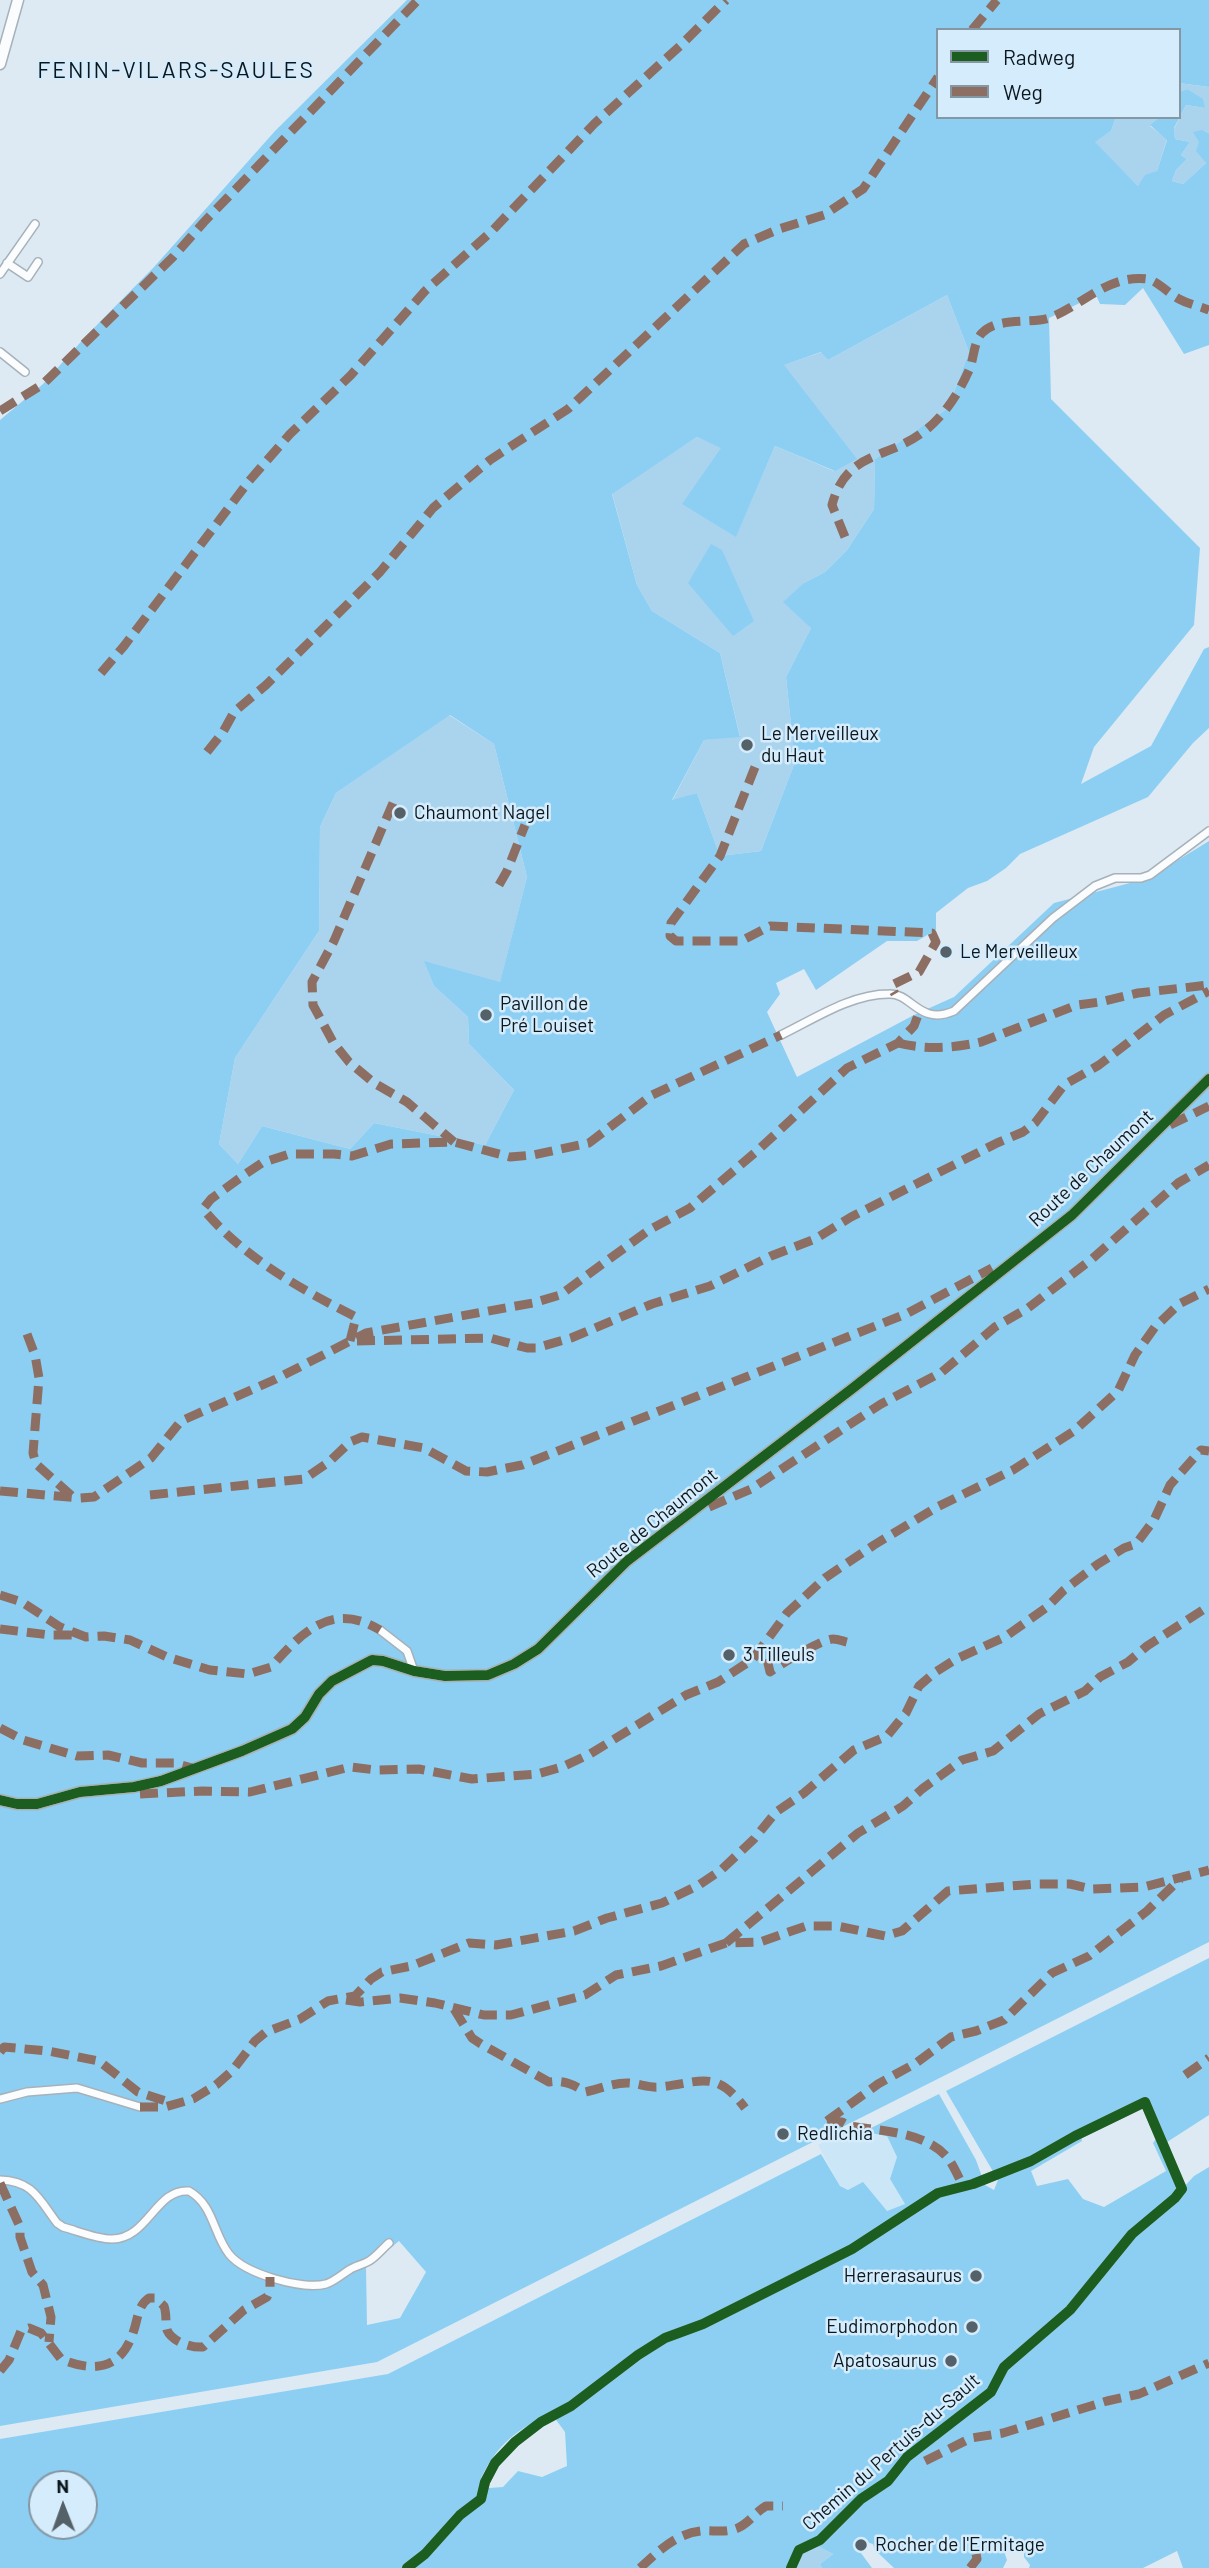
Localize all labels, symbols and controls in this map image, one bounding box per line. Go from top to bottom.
legend [936,28,1181,119]
text: Radweg [1003,44,1075,69]
district label: FENIN-VILARS-SAULES [40,56,312,84]
text: Weg [1003,79,1043,104]
place label: Le Merveilleux du Haut [761,723,879,767]
marker: Le Merveilleux du Haut [739,737,755,753]
place label: Chaumont Nagel [414,802,550,824]
marker: Chaumont Nagel [392,805,408,821]
place label: Le Merveilleux [960,941,1078,963]
marker: Le Merveilleux [938,944,954,960]
place label: Pavillon de Pré Louiset [500,993,594,1037]
marker: Pavillon de Pré Louiset [478,1007,494,1023]
street label: Route de Chaumont [1024,1105,1158,1231]
street label: Route de Chaumont [582,1463,722,1583]
place label: 3 Tilleuls [743,1644,815,1666]
marker: 3 Tilleuls [721,1647,737,1663]
place label: Redlichia [797,2123,873,2145]
marker: Redlichia [775,2126,791,2142]
place label: Herrerasaurus [844,2265,962,2287]
marker: Herrerasaurus [968,2268,984,2284]
place label: Eudimorphodon [826,2316,958,2338]
marker: Eudimorphodon [964,2319,980,2335]
place label: Apatosaurus [833,2350,937,2372]
marker: Apatosaurus [943,2353,959,2369]
street label: Chemin du Pertuis-du-Sault [798,2369,984,2535]
north arrow [28,2470,98,2540]
text: N [56,2474,69,2497]
place label: Rocher de l'Ermitage [875,2534,1045,2556]
marker: Rocher de l'Ermitage [853,2537,869,2553]

